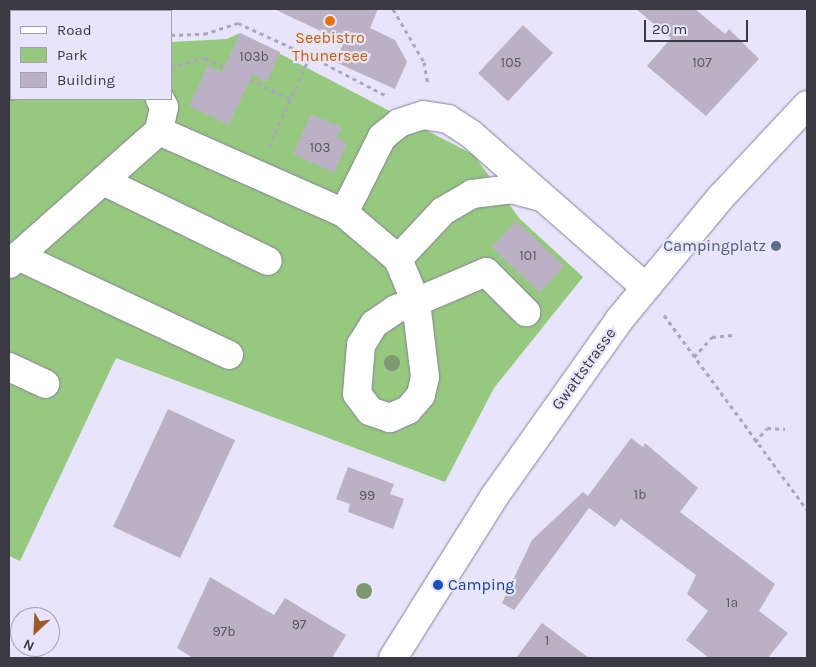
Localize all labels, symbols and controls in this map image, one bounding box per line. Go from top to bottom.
legend [10,10,172,100]
scale bar [646,10,750,42]
marker: Seebistro Thunersee [324,15,336,27]
text: 20 m [652,20,687,38]
text: Road [57,21,92,39]
place label: Seebistro Thunersee [292,28,368,66]
text: Park [57,46,87,64]
house number: 103b [239,49,269,65]
house number: 105 [501,55,521,71]
house number: 107 [692,55,712,71]
text: Building [57,71,115,89]
house number: 103 [309,140,331,156]
place label: Campingplatz [663,236,766,256]
marker: Campingplatz [770,240,782,252]
house number: 101 [519,248,537,264]
street label: Gwattstrasse [548,324,620,414]
house number: 1b [634,487,646,503]
house number: 99 [359,488,375,504]
place label: Camping [448,575,514,595]
marker: Camping [432,579,444,591]
house number: 1a [726,595,738,611]
north arrow [10,607,60,657]
house number: 97 [292,617,306,633]
house number: 97b [213,624,235,640]
house number: 1 [545,633,549,649]
text: N [21,635,37,655]

